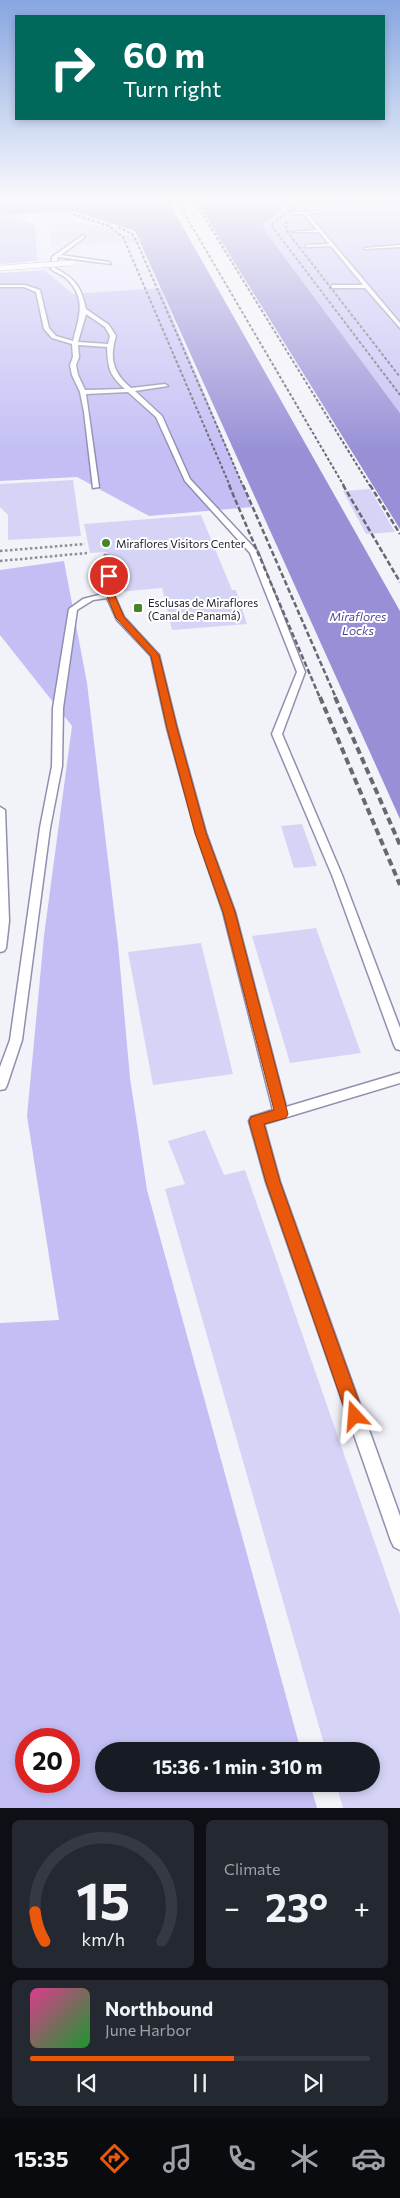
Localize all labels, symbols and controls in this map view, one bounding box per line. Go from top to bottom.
text: 60 m [123,32,205,75]
icon: right [40,35,105,100]
text: Turn right [123,75,221,102]
marker: Miraflores Visitors Center [100,537,112,549]
place label: Miraflores Visitors Center [116,537,246,550]
pin [88,555,130,597]
icon: arrive [95,562,123,590]
place label: Esclusas de Miraflores (Canal de Panamá) [148,596,258,622]
marker: Esclusas de Miraflores (Canal de Panamá) [132,602,144,614]
water label: Miraflores Locks [330,609,387,637]
position arrow [328,1389,380,1441]
speed limit sign: 20 [15,1728,80,1793]
text: 15:36 · 1 min · 310 m [153,1755,322,1778]
text: Climate [224,1859,280,1878]
text: 15 [76,1867,130,1931]
text: 23° [265,1883,328,1930]
text: − [224,1890,240,1924]
text: + [354,1890,370,1924]
text: km/h [81,1928,125,1950]
text: Northbound [105,1997,213,2020]
text: June Harbor [105,2020,191,2039]
icon: previous [73,2069,101,2097]
icon: pause [186,2069,214,2097]
icon: next [299,2069,327,2097]
icon: directions [97,2141,132,2176]
icon: music [160,2141,195,2176]
icon: phone [224,2141,259,2176]
icon: climate [287,2141,322,2176]
icon: car [351,2141,386,2176]
text: 15:35 [14,2145,68,2172]

